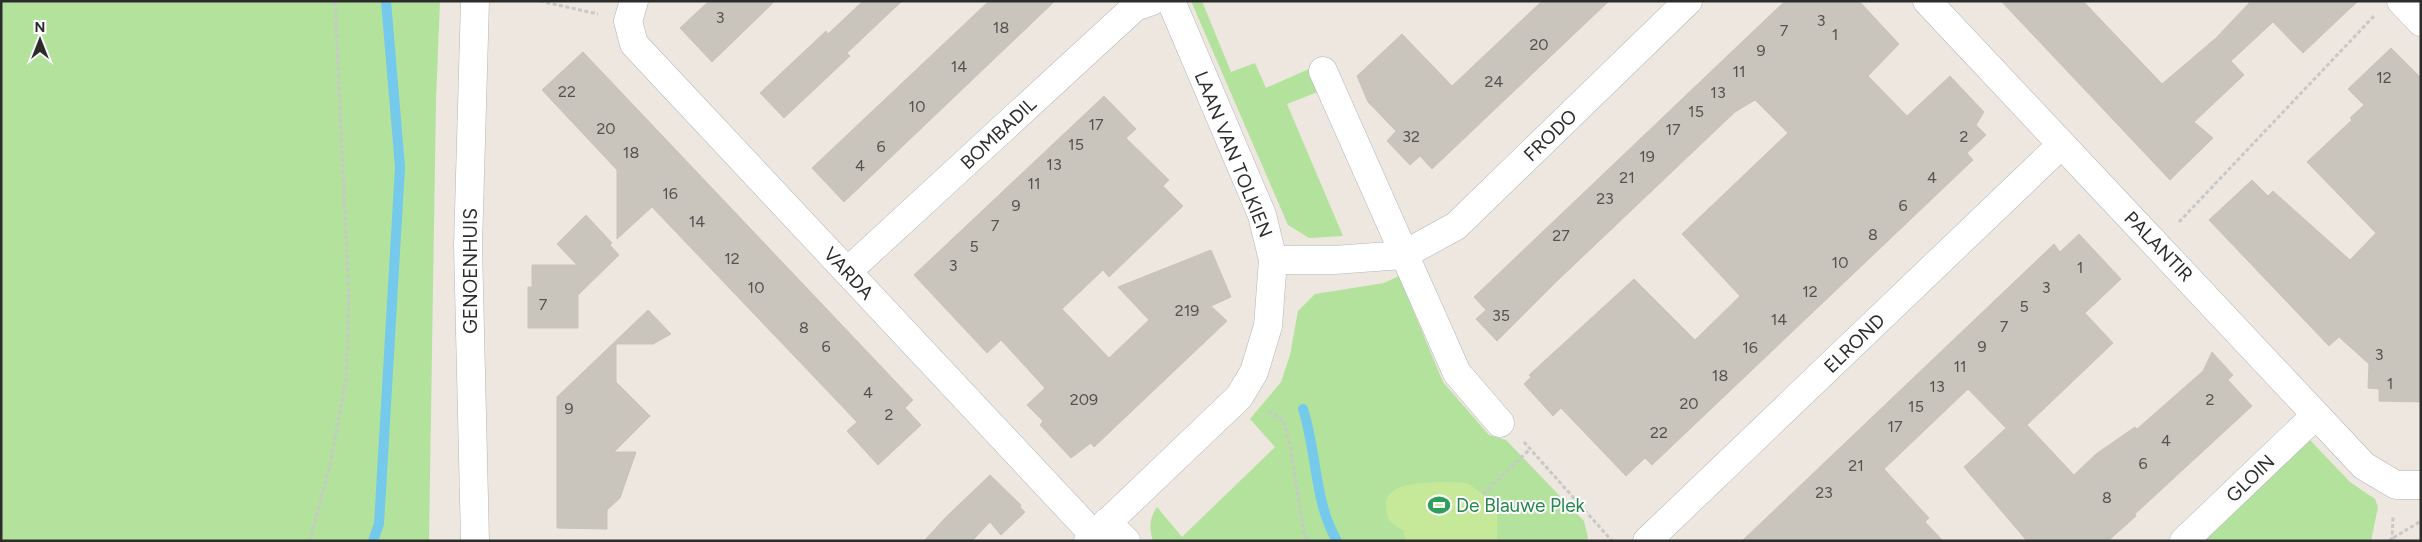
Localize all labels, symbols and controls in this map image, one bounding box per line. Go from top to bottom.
house number: 3 [716,8,724,27]
house number: 3 [1817,11,1825,30]
north arrow [15,15,65,65]
house number: 18 [993,18,1009,37]
text: N [35,19,45,36]
house number: 7 [1780,21,1789,40]
house number: 1 [1832,25,1838,44]
house number: 20 [1529,35,1549,54]
house number: 9 [1756,41,1766,60]
house number: 14 [951,57,967,76]
house number: 11 [1732,62,1746,81]
street label: LAAN VAN TOLKIEN [1190,68,1277,241]
house number: 12 [2376,68,2392,87]
house number: 24 [1485,72,1503,91]
house number: 22 [558,82,576,101]
house number: 13 [1710,83,1726,102]
street label: BOMBADIL [956,92,1041,174]
house number: 10 [909,97,925,116]
house number: 15 [1688,102,1704,121]
street label: FRODO [1519,105,1582,166]
house number: 17 [1088,115,1104,134]
house number: 20 [596,119,616,138]
house number: 17 [1665,120,1681,139]
house number: 32 [1402,127,1420,146]
house number: 2 [1960,127,1968,146]
house number: 15 [1068,135,1084,154]
house number: 6 [876,137,886,156]
house number: 18 [623,143,639,162]
house number: 19 [1639,147,1655,166]
house number: 13 [1046,155,1062,174]
house number: 4 [855,156,865,175]
house number: 21 [1619,168,1635,187]
house number: 4 [1927,168,1937,187]
house number: 11 [1027,174,1041,193]
house number: 16 [662,184,678,203]
house number: 23 [1596,189,1614,208]
house number: 9 [1011,196,1021,215]
house number: 6 [1898,196,1908,215]
street label: PALANTIR [2120,206,2198,286]
street label: GENOENHUIS [459,208,482,334]
house number: 14 [689,212,705,231]
house number: 7 [991,216,1000,235]
house number: 8 [1868,225,1878,244]
house number: 27 [1552,226,1570,245]
house number: 5 [969,237,979,256]
street label: VARDA [819,242,879,304]
house number: 12 [724,249,740,268]
house number: 10 [1832,253,1848,272]
house number: 3 [949,256,957,275]
house number: 1 [2077,258,2083,277]
house number: 10 [748,278,764,297]
house number: 3 [2042,278,2050,297]
house number: 12 [1802,282,1818,301]
house number: 7 [539,295,548,314]
house number: 5 [2019,297,2029,316]
house number: 219 [1175,301,1199,320]
house number: 35 [1492,306,1510,325]
street label: ELROND [1819,309,1890,378]
house number: 14 [1771,310,1787,329]
house number: 7 [2000,317,2009,336]
house number: 8 [799,318,809,337]
house number: 6 [821,337,831,356]
house number: 9 [1977,337,1987,356]
house number: 16 [1742,338,1758,357]
house number: 3 [2375,345,2383,364]
house number: 11 [1953,357,1967,376]
house number: 18 [1712,366,1728,385]
house number: 1 [2387,374,2393,393]
house number: 13 [1929,377,1945,396]
house number: 4 [863,383,873,402]
house number: 209 [1070,390,1098,409]
house number: 2 [2206,390,2214,409]
house number: 20 [1679,394,1699,413]
house number: 15 [1908,397,1924,416]
house number: 9 [564,399,574,418]
house number: 2 [885,405,893,424]
house number: 17 [1887,417,1903,436]
house number: 22 [1650,423,1668,442]
house number: 4 [2161,431,2171,450]
street label: GLOIN [2221,450,2279,507]
house number: 6 [2138,454,2148,473]
house number: 21 [1848,456,1864,475]
house number: 23 [1815,483,1833,502]
house number: 8 [2102,488,2112,507]
sports icon: De Blauwe Plek [1426,492,1452,518]
place label: De Blauwe Plek [1456,494,1586,517]

